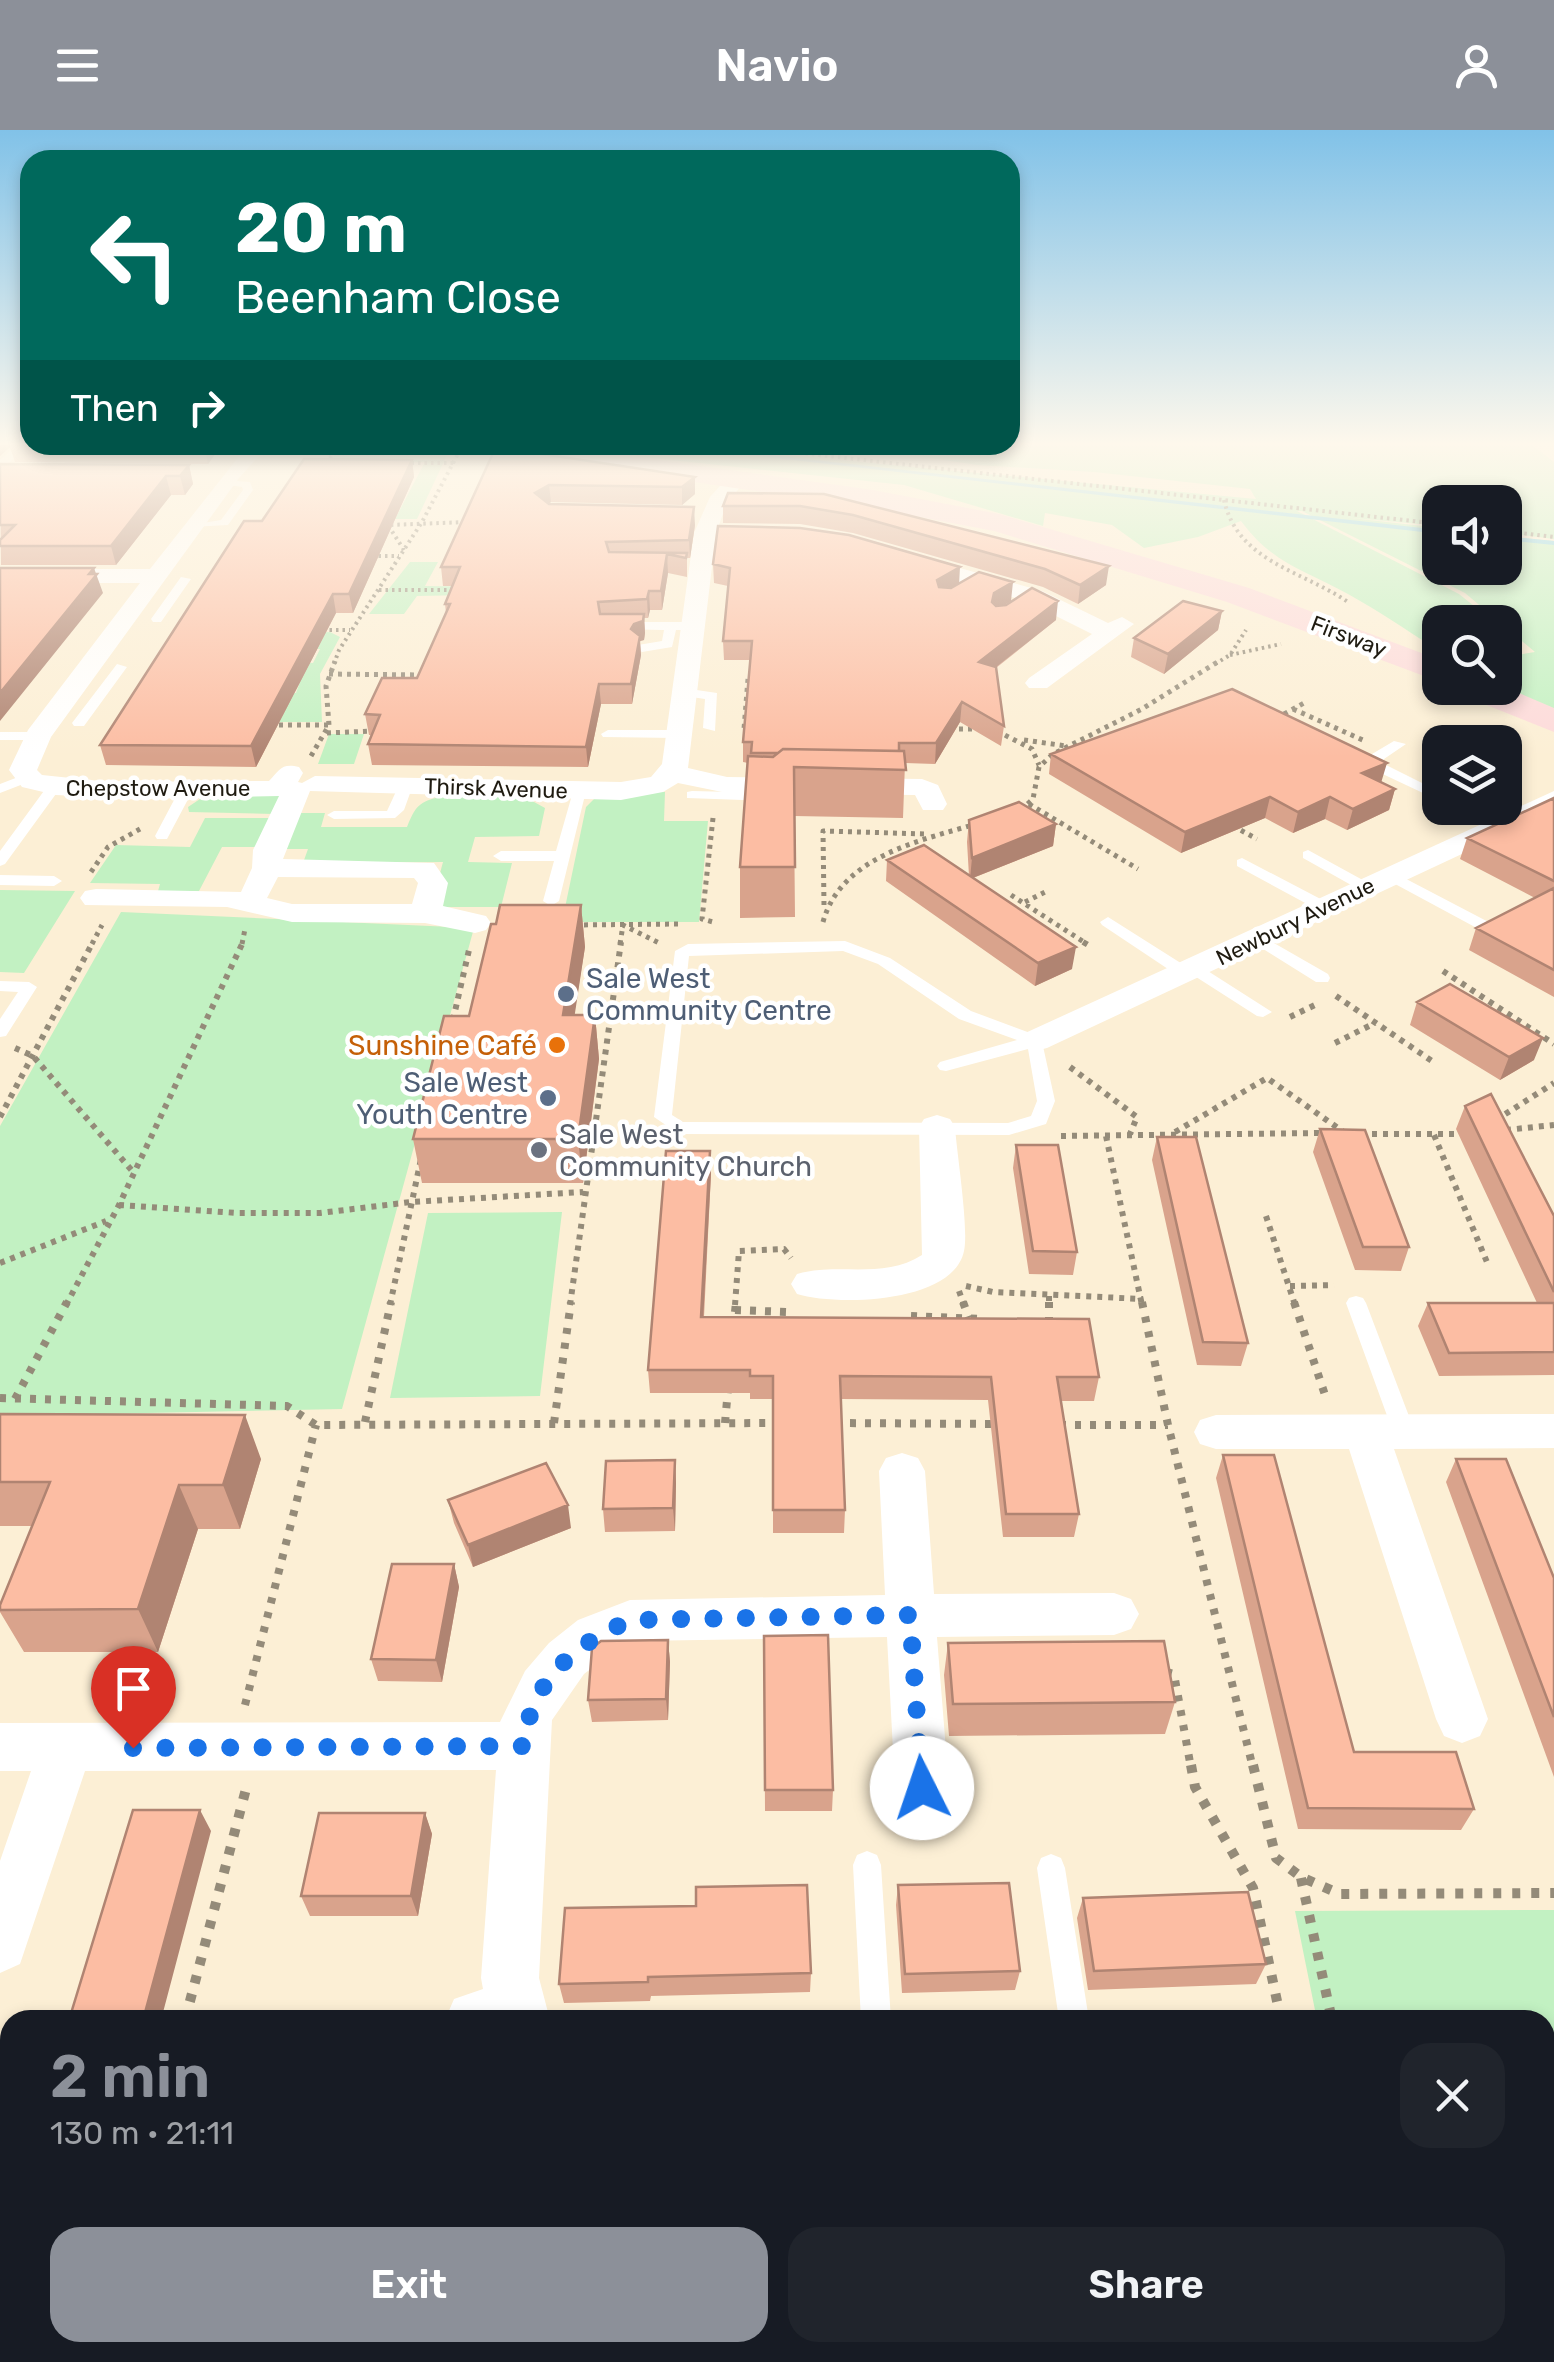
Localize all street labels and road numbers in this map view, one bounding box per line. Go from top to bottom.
street label: Firsway [1307,610,1390,663]
street label: Thirsk Avenue [424,773,568,804]
street label: Chepstow Avenue [66,775,250,802]
street label: Newbury Avenue [1212,871,1379,972]

